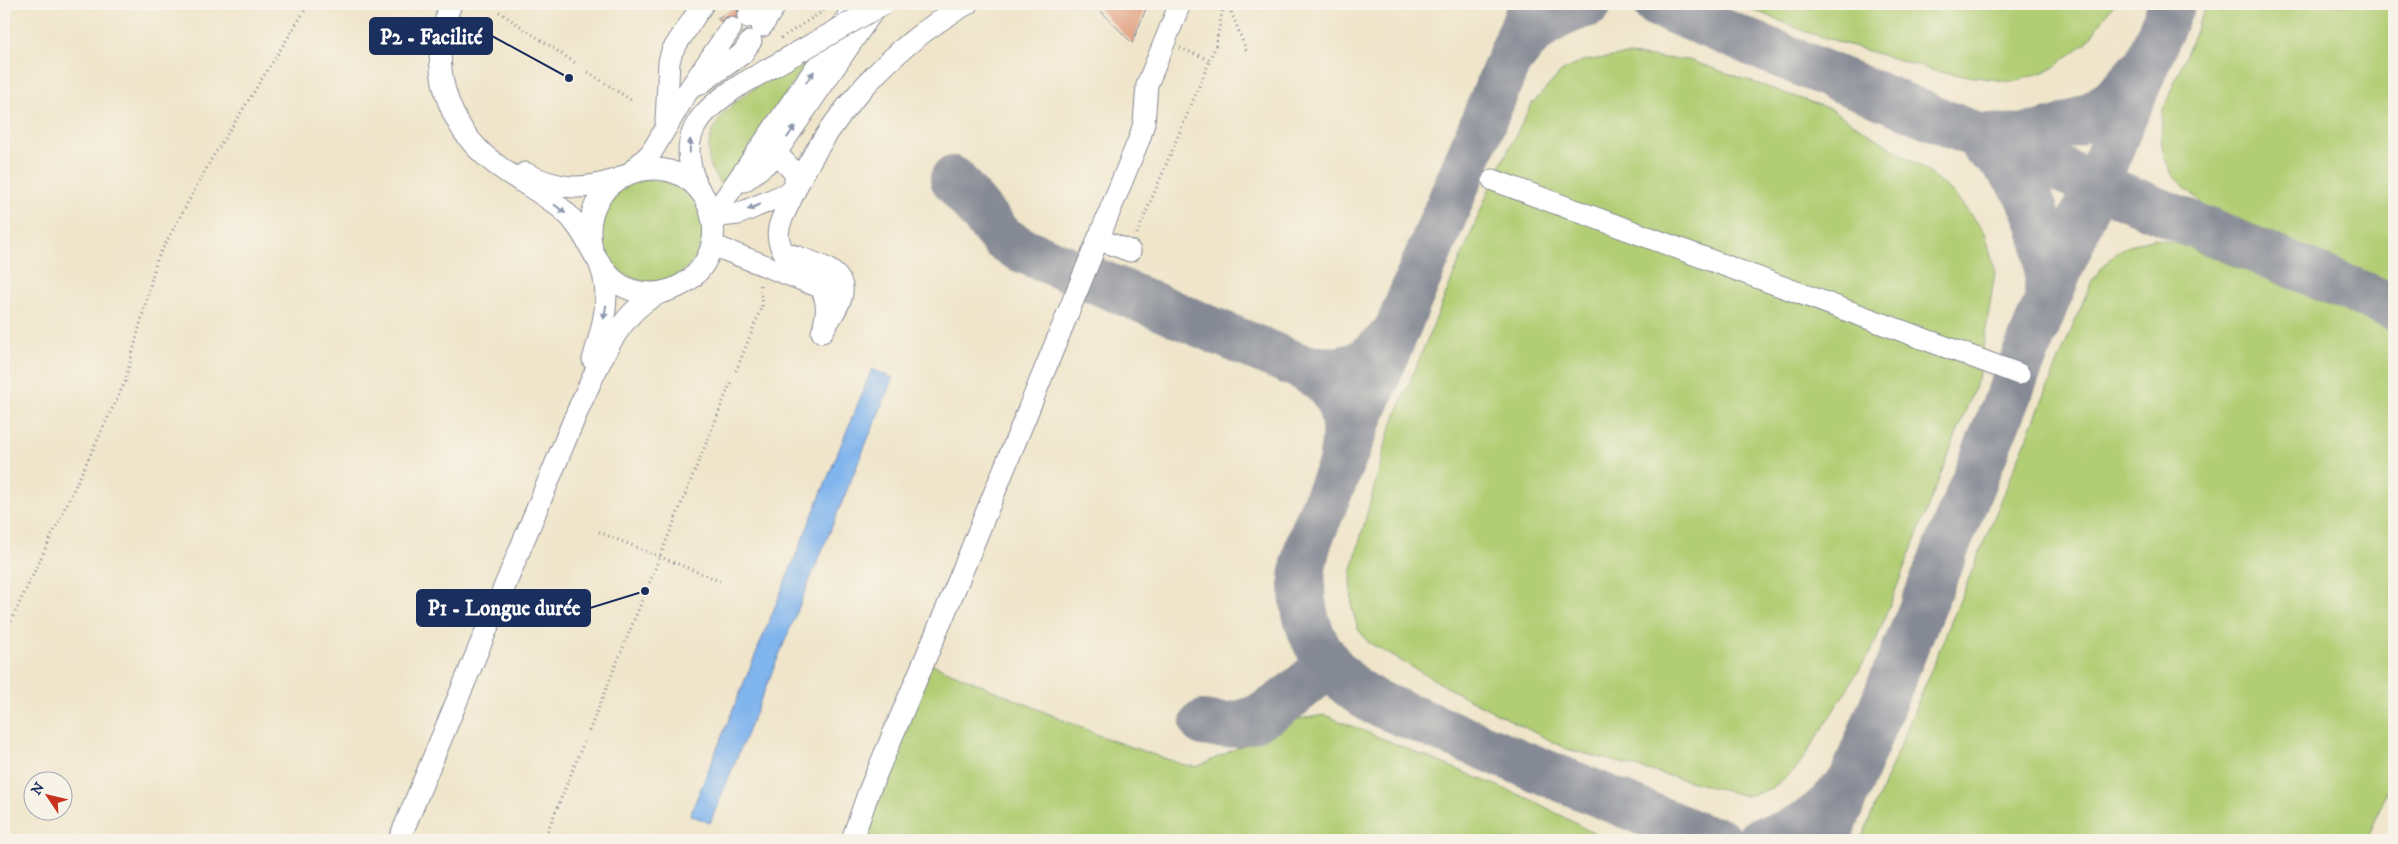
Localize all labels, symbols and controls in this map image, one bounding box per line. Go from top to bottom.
callout: P2 - Facilité [370,18,492,54]
text: P2 - Facilité [380,25,483,51]
one-way arrow [805,70,815,83]
one-way arrow [786,126,796,139]
one-way arrow [686,137,694,153]
one-way arrow [554,203,567,214]
one-way arrow [747,204,762,212]
one-way arrow [600,304,608,320]
callout: P1 - Longue durée [417,590,590,626]
text: P1 - Longue durée [427,596,581,622]
north arrow [22,772,72,822]
text: N [27,779,49,799]

